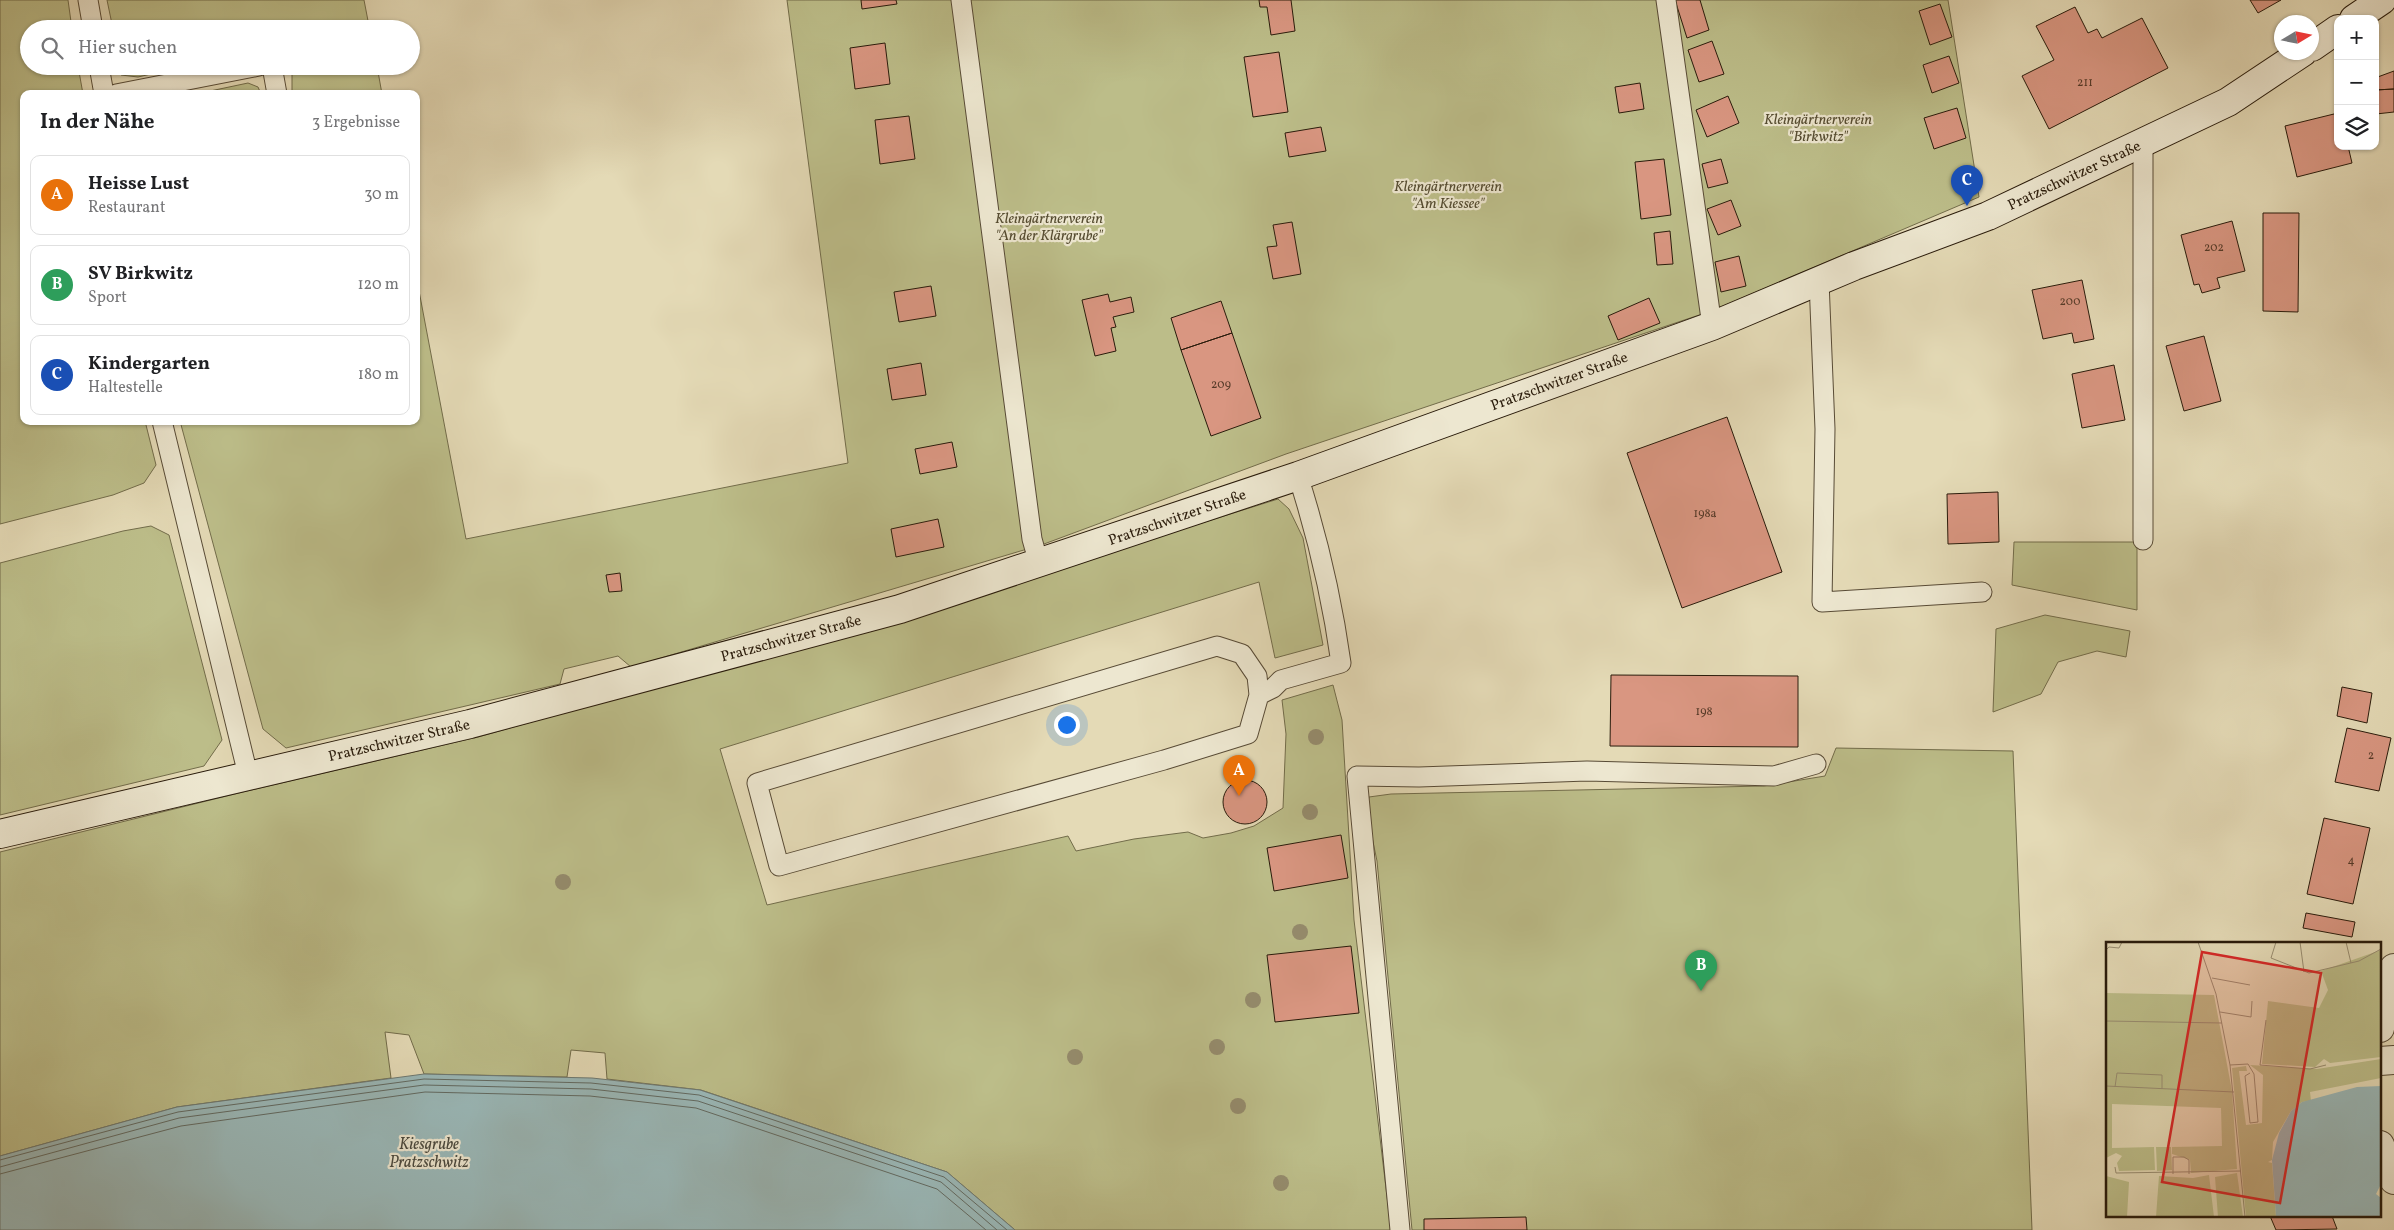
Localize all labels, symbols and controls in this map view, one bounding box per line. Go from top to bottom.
north arrow [2274,15,2319,60]
map controls [2334,15,2379,150]
button: + [2334,15,2379,60]
search box [20,20,420,75]
icon: search [38,34,66,62]
text: Hier suchen [78,35,177,61]
button: − [2334,60,2379,105]
house number: 211 [2077,75,2093,91]
button: layers [2334,105,2379,150]
text: In der Nähe [40,108,155,137]
park label: Kleingärtnerverein "Birkwitz" [1764,110,1872,148]
text: 3 Ergebnisse [312,112,400,134]
street label: Pratzschwitzer Straße [2005,136,2145,216]
pin: C [1951,165,1983,206]
text: Heisse Lust [88,171,189,197]
park label: Kleingärtnerverein "Am Kiessee" [1394,177,1502,215]
text: A [51,184,63,206]
text: 30 m [364,184,399,206]
text: Restaurant [88,197,166,219]
park label: Kleingärtnerverein "An der Klärgrube" [995,209,1104,247]
house number: 202 [2204,240,2224,256]
text: SV Birkwitz [88,261,193,287]
text: B [52,274,62,296]
text: 120 m [357,274,399,296]
text: Sport [88,287,127,309]
house number: 200 [2060,294,2081,310]
street label: Pratzschwitzer Straße [1488,348,1631,417]
text: Kindergarten [88,351,210,377]
text: C [52,364,62,386]
text: 180 m [358,364,399,386]
text: Haltestelle [88,377,163,399]
house number: 209 [1211,377,1231,393]
street label: Pratzschwitzer Straße [1106,485,1249,552]
house number: 198a [1694,506,1716,522]
street label: Pratzschwitzer Straße [719,611,864,668]
house number: 198 [1696,704,1712,720]
your location [1054,712,1080,738]
street label: Pratzschwitzer Straße [326,715,472,768]
house number: 2 [2368,748,2374,764]
pin: A [1223,755,1255,796]
house number: 4 [2347,853,2355,869]
inset map [2106,942,2382,1218]
pin: B [1685,950,1717,991]
water label: Kiesgrube Pratzschwitz [389,1134,469,1174]

